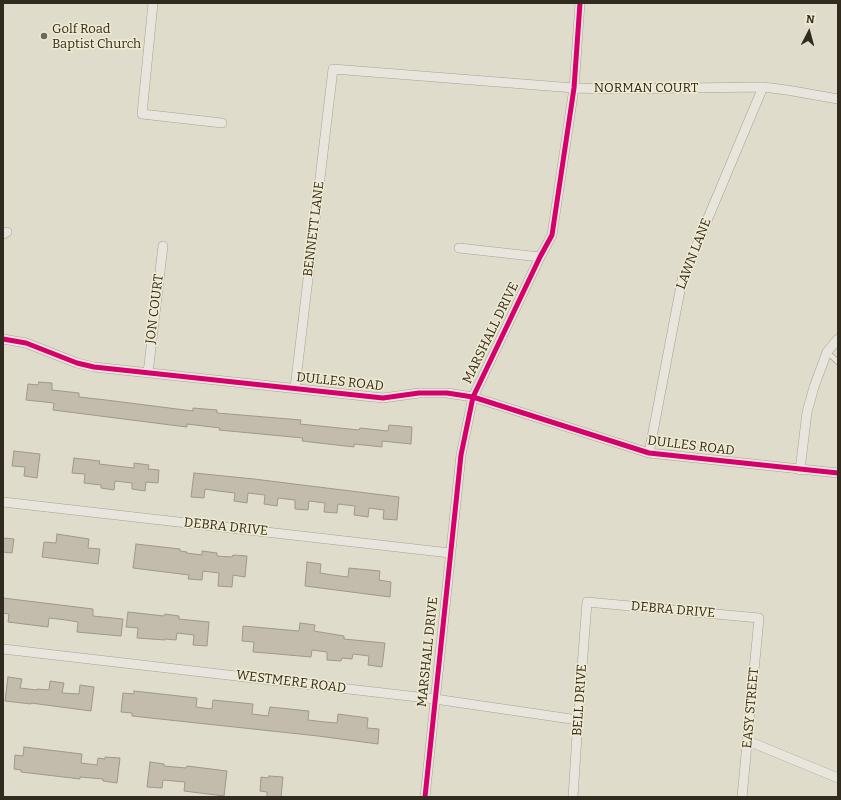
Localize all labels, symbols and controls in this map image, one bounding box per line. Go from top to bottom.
north arrow [789,12,829,52]
text: N [805,13,815,26]
place label: Golf Road Baptist Church [52,21,141,52]
marker: Golf Road Baptist Church [39,31,49,41]
street label: NORMAN COURT [594,80,698,96]
street label: BENNETT LANE [300,180,328,278]
street label: LAWN LANE [673,216,715,292]
street label: JON COURT [143,273,167,345]
street label: MARSHALL DRIVE [460,280,522,386]
street label: DULLES ROAD [296,370,384,394]
street label: DULLES ROAD [647,433,735,459]
street label: DEBRA DRIVE [183,515,269,539]
street label: MARSHALL DRIVE [414,596,442,708]
street label: DEBRA DRIVE [630,599,716,621]
street label: BELL DRIVE [570,664,590,736]
street label: EASY STREET [740,667,762,749]
street label: WESTMERE ROAD [235,668,347,696]

